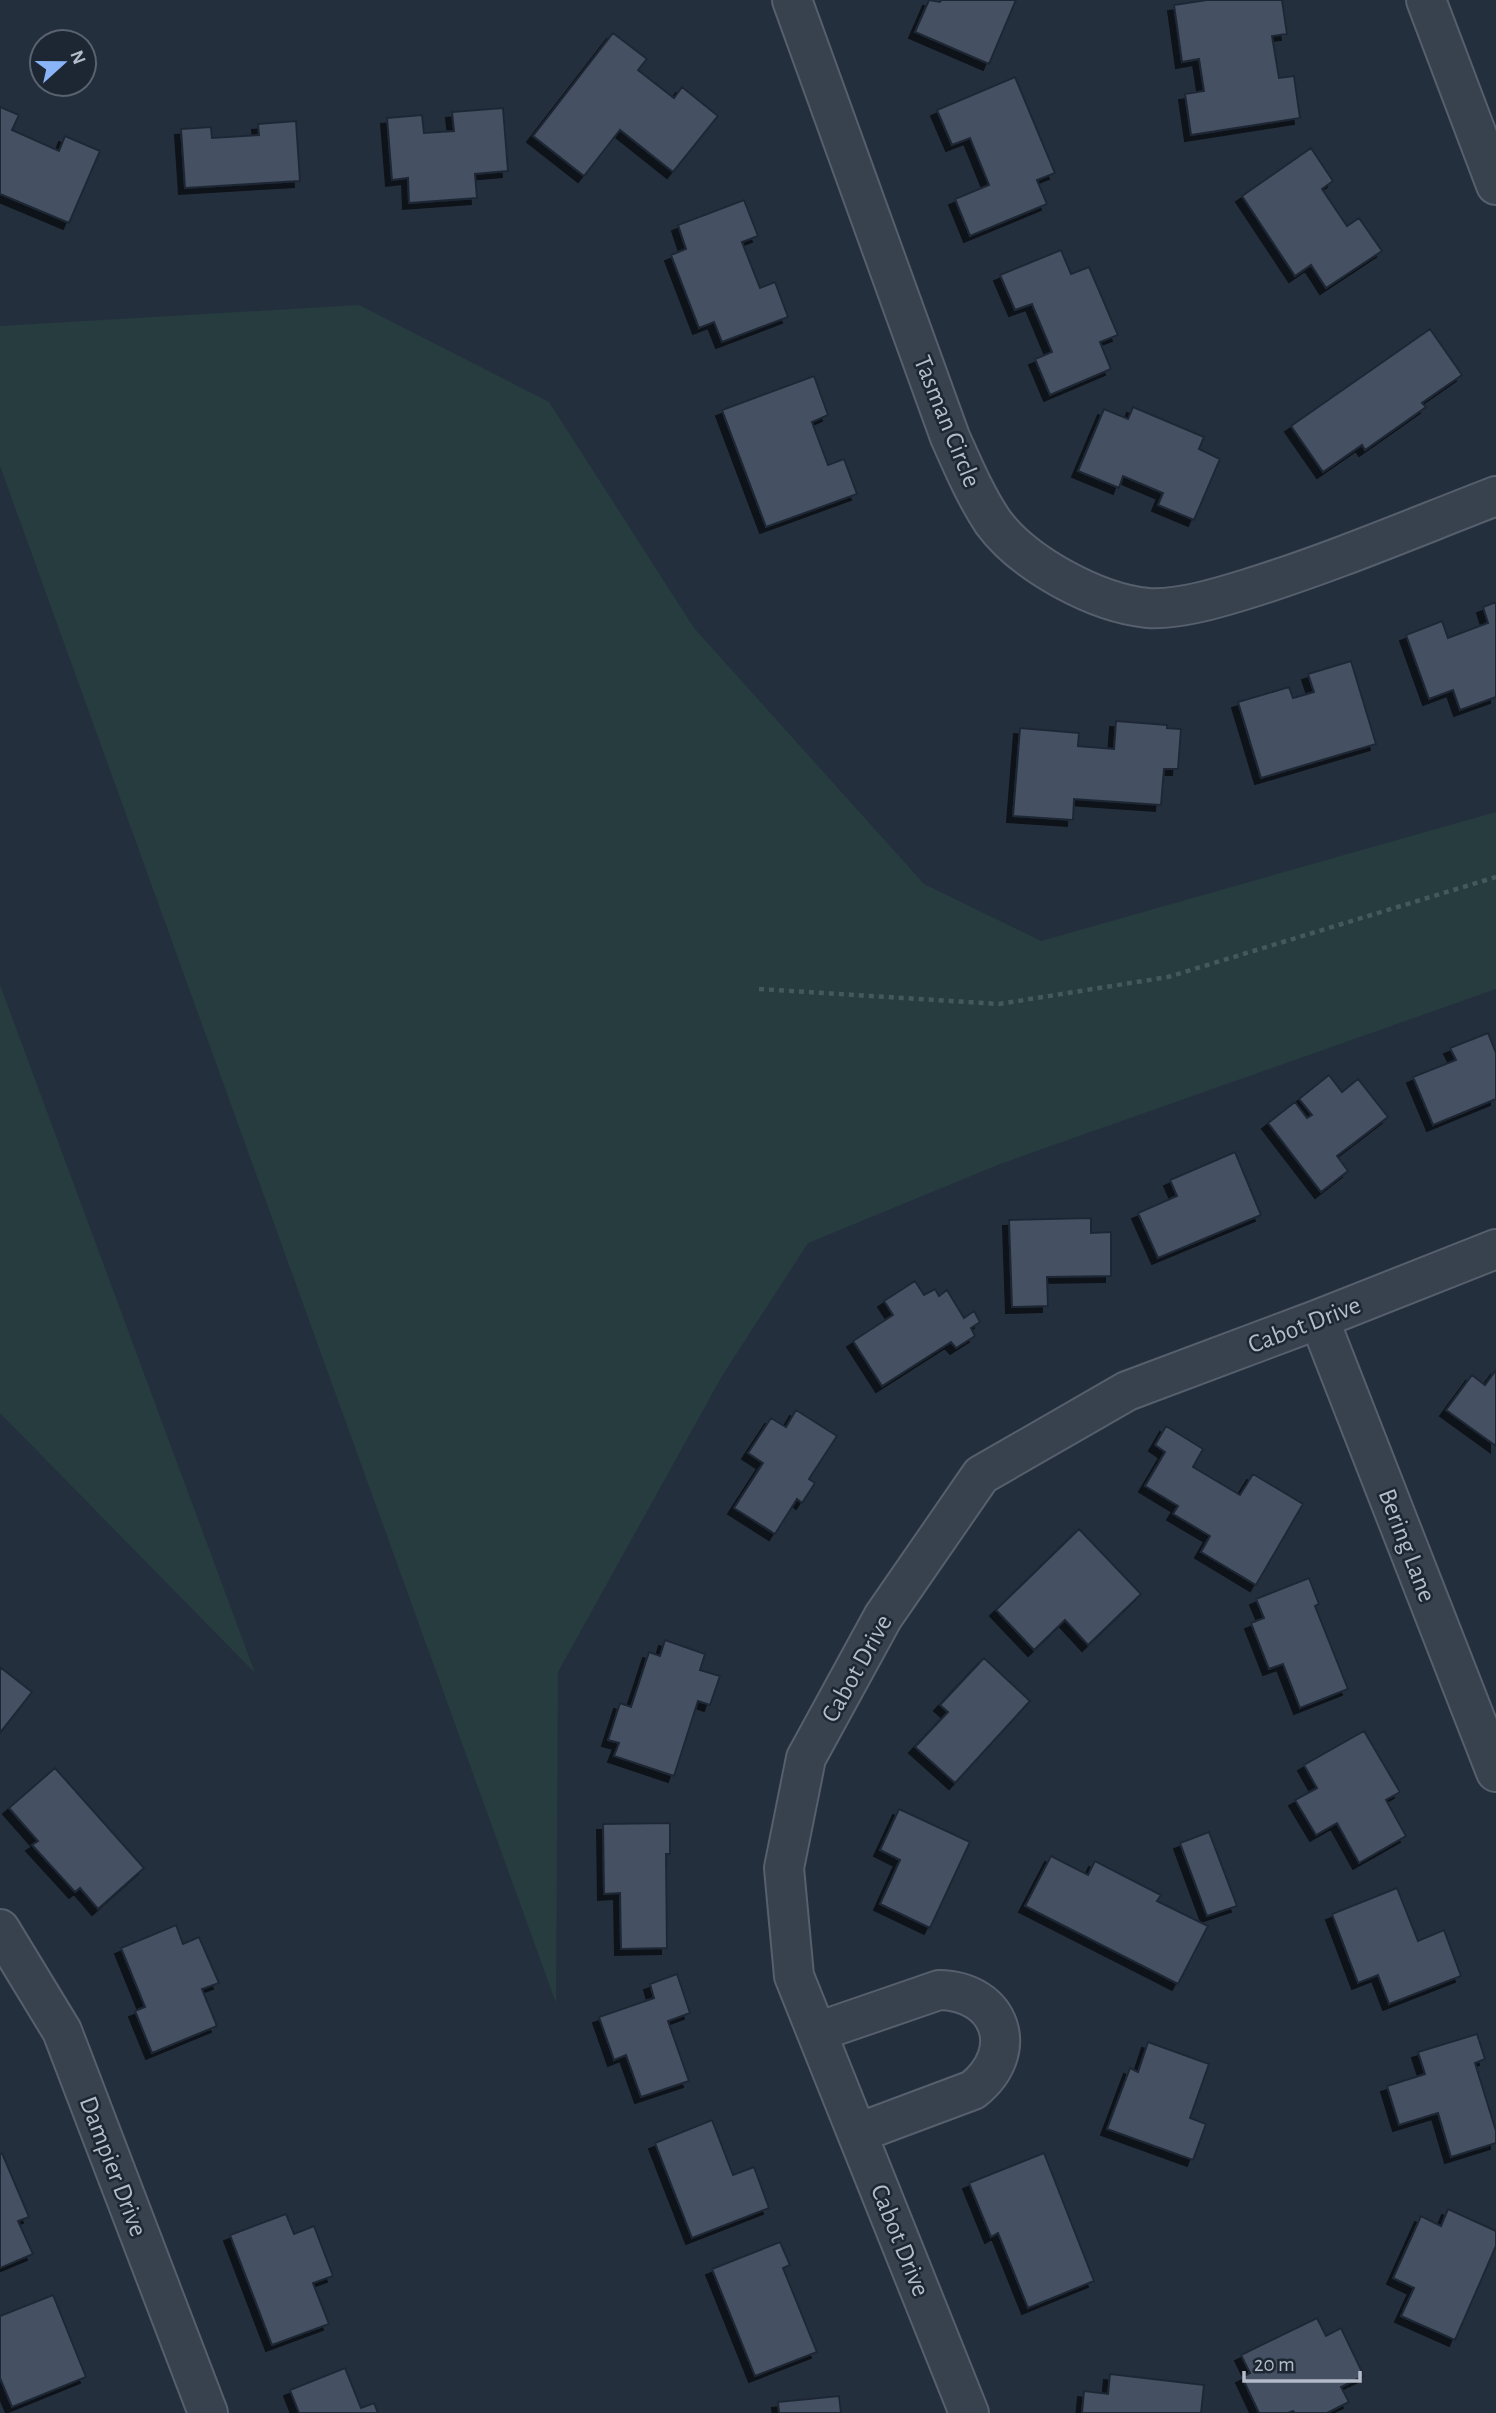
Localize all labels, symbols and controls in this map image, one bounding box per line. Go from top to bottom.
north arrow [28,28,98,98]
text: N [66,48,89,67]
street label: Tasman Circle [909,352,985,491]
street label: Cabot Drive [1244,1292,1364,1358]
street label: Bering Lane [1374,1485,1440,1605]
street label: Cabot Drive [817,1610,897,1727]
street label: Dampier Drive [74,2093,152,2240]
street label: Cabot Drive [866,2181,934,2300]
scale bar [1244,2340,1360,2384]
text: 20 m [1254,2354,1295,2375]

